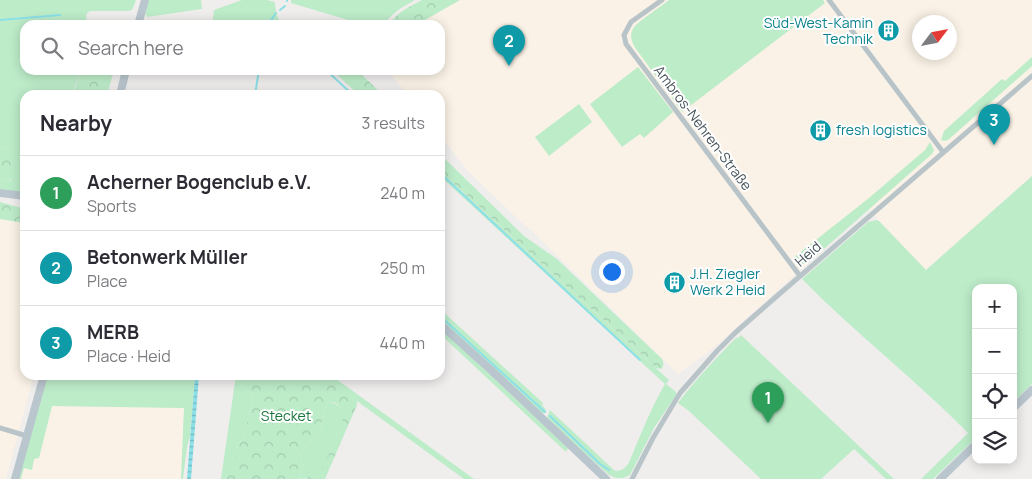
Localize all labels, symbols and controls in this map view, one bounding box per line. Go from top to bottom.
place label: Süd-West-Kamin Technik [764,13,874,48]
north arrow [912,15,957,60]
building icon: Süd-West-Kamin Technik [877,19,901,43]
search box [20,20,445,75]
pin: 2 [493,25,525,66]
icon: search [38,34,66,62]
text: Search here [78,35,184,61]
street label: Ambros-Nehren-Straße [650,61,757,194]
pin: 3 [978,104,1010,145]
text: Nearby [40,109,112,137]
text: 3 results [362,112,425,134]
building icon: fresh logistics [808,118,832,142]
place label: fresh logistics [836,120,927,139]
text: Acherner Bogenclub e.V. [87,169,311,195]
text: 1 [52,182,60,204]
text: 240 m [380,182,425,204]
text: Sports [87,195,136,217]
street label: Heid [790,237,825,270]
text: Betonwerk Müller [87,244,247,270]
text: 2 [51,257,61,279]
text: 250 m [380,257,425,279]
your location [599,259,625,285]
place label: J.H. Ziegler Werk 2 Heid [690,264,765,299]
text: Place [87,270,127,292]
building icon: J.H. Ziegler Werk 2 Heid [662,270,686,294]
map controls [972,284,1017,464]
button: + [972,284,1017,329]
text: MERB [87,319,139,345]
button: − [972,329,1017,374]
text: 3 [51,332,61,354]
text: 440 m [379,332,425,354]
text: Place · Heid [87,345,171,367]
button: locate [972,374,1017,419]
pin: 1 [752,382,784,423]
park label: Stecket [261,406,312,425]
button: layers [972,419,1017,464]

